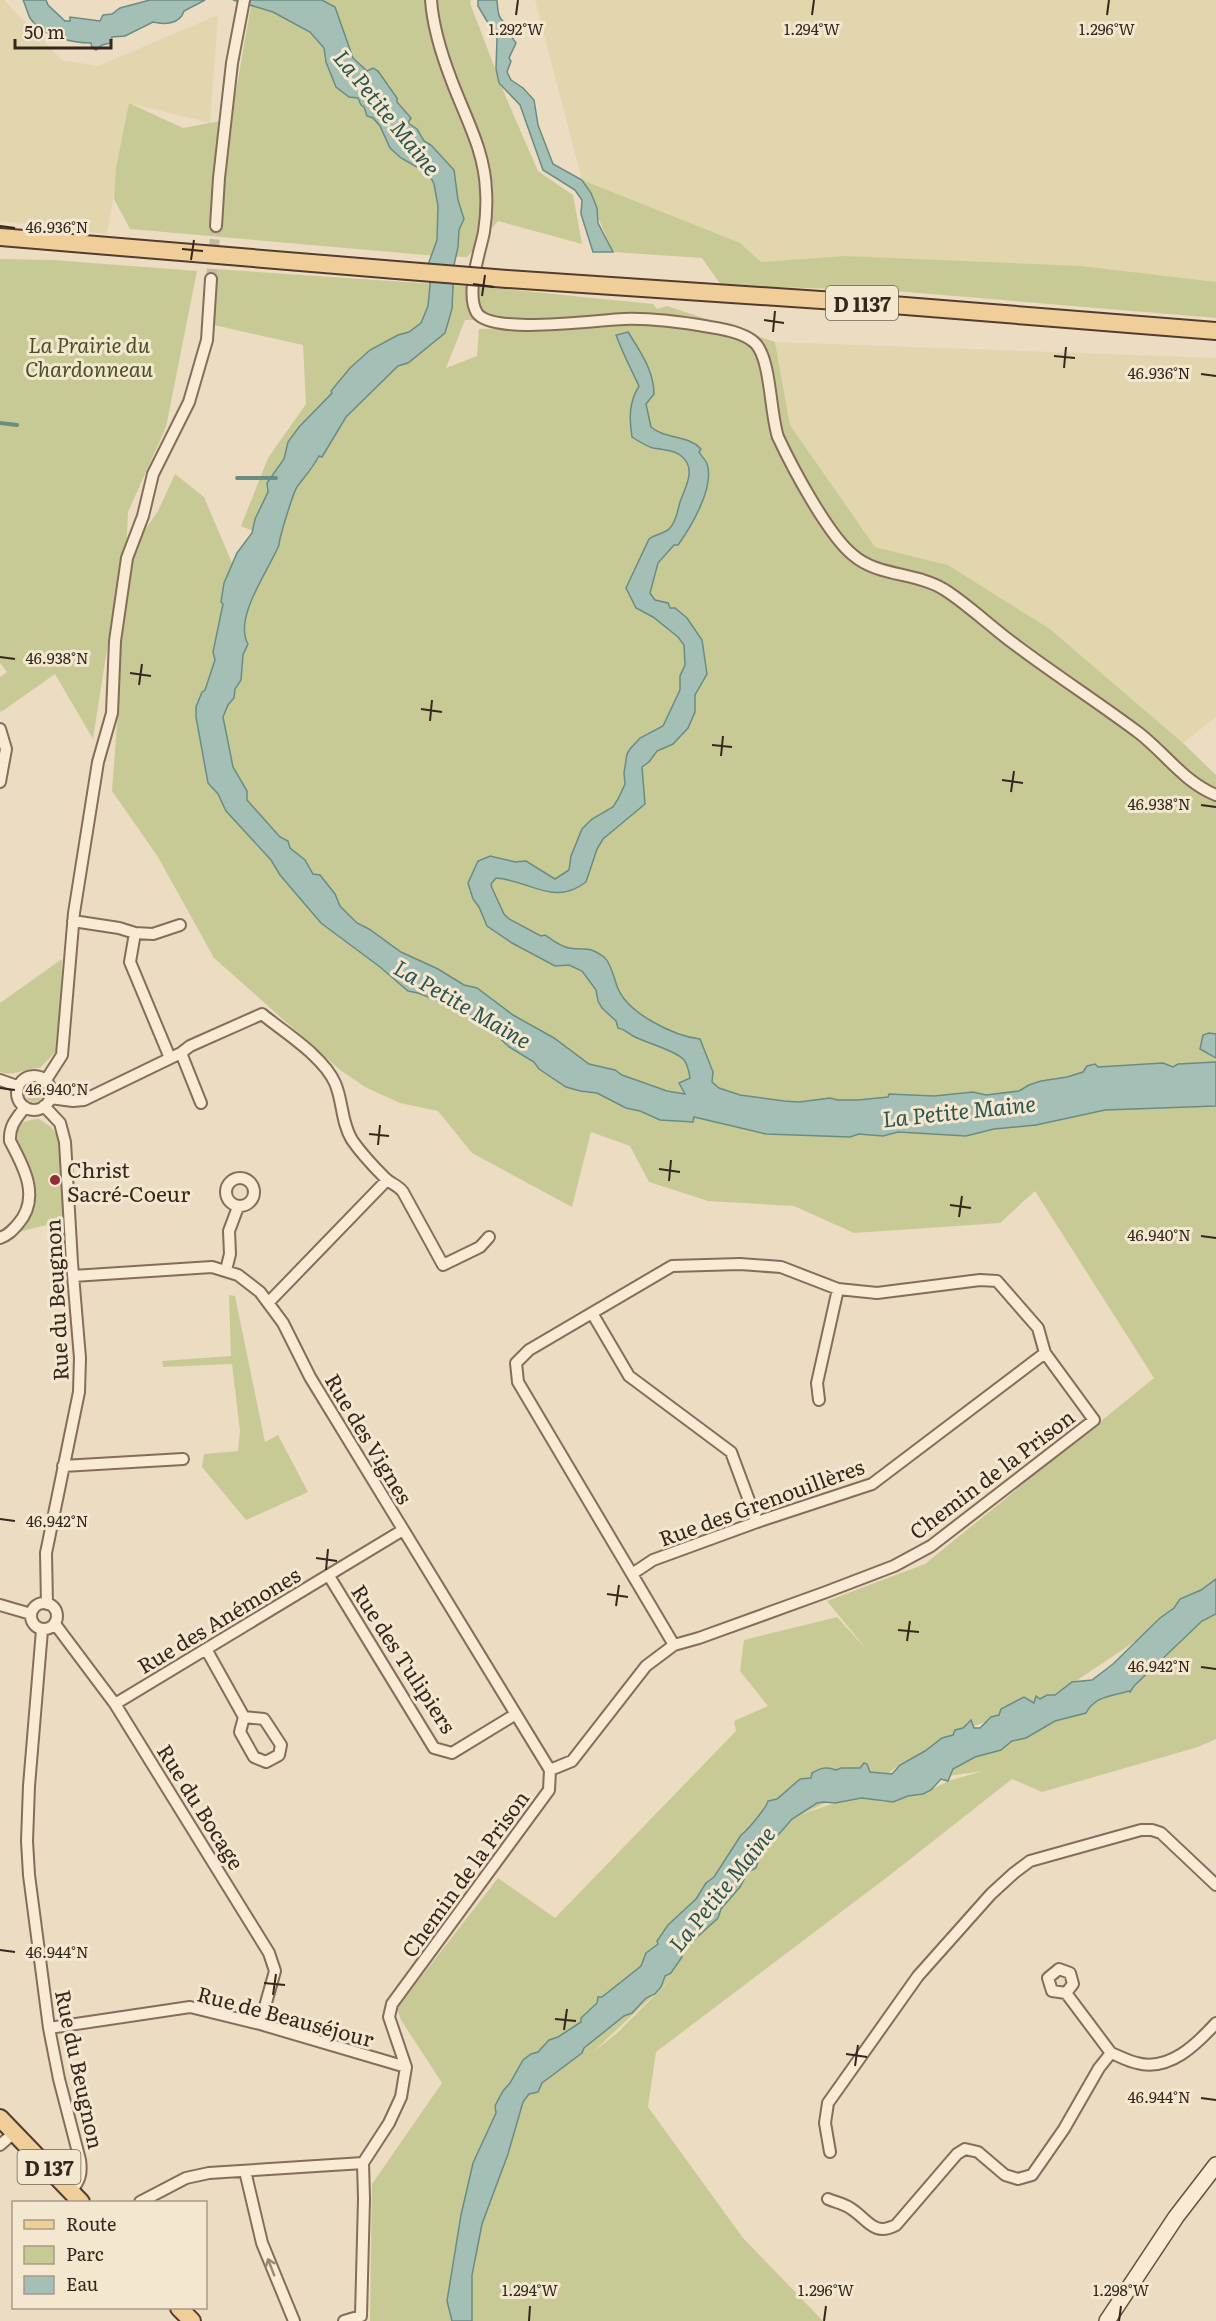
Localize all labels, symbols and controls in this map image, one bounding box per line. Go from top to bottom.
scale bar [15,12,111,50]
text: 1.292°W [488,17,544,40]
text: 1.294°W [784,17,841,40]
text: 1.296°W [1079,17,1136,40]
text: 50 m [24,18,65,45]
water label: La Petite Maine [327,42,449,182]
text: 46.936°N [26,215,88,238]
road number: D 1137 [826,286,898,320]
park label: La Prairie du Chardonneau [25,328,154,383]
text: 46.936°N [1128,361,1190,384]
text: 46.938°N [25,646,89,669]
text: 46.938°N [1127,792,1191,815]
water label: La Petite Maine [388,950,538,1056]
text: 46.940°N [25,1077,89,1100]
water label: La Petite Maine [881,1086,1037,1134]
place label: Christ Sacré-Coeur [67,1153,190,1208]
marker: Christ Sacré-Coeur [48,1173,62,1187]
street label: Rue du Beugnon [35,1218,75,1382]
text: 46.940°N [1127,1223,1191,1246]
street label: Rue des Vignes [319,1367,421,1509]
street label: Chemin de la Prison [902,1400,1080,1545]
street label: Rue des Grenouillères [654,1449,868,1553]
text: 46.942°N [26,1509,88,1532]
street label: Rue des Anémones [131,1558,305,1680]
street label: Rue des Tulipiers [345,1577,465,1739]
text: 46.942°N [1128,1654,1190,1677]
street label: Rue du Bocage [151,1737,253,1875]
street label: Chemin de la Prison [393,1783,535,1963]
water label: La Petite Maine [660,1818,782,1958]
text: 46.944°N [26,1940,88,1963]
street label: Rue de Beauséjour [194,1977,378,2053]
street label: Rue du Beugnon [49,1986,113,2152]
text: 46.944°N [1128,2085,1190,2108]
road number: D 137 [17,2150,80,2184]
legend [12,2201,207,2309]
text: Route [66,2210,116,2237]
text: Parc [66,2240,104,2267]
one-way arrow [265,2258,276,2277]
text: Eau [66,2270,98,2297]
text: 1.294°W [502,2278,559,2301]
text: 1.296°W [798,2278,855,2301]
text: 1.298°W [1093,2278,1150,2301]

